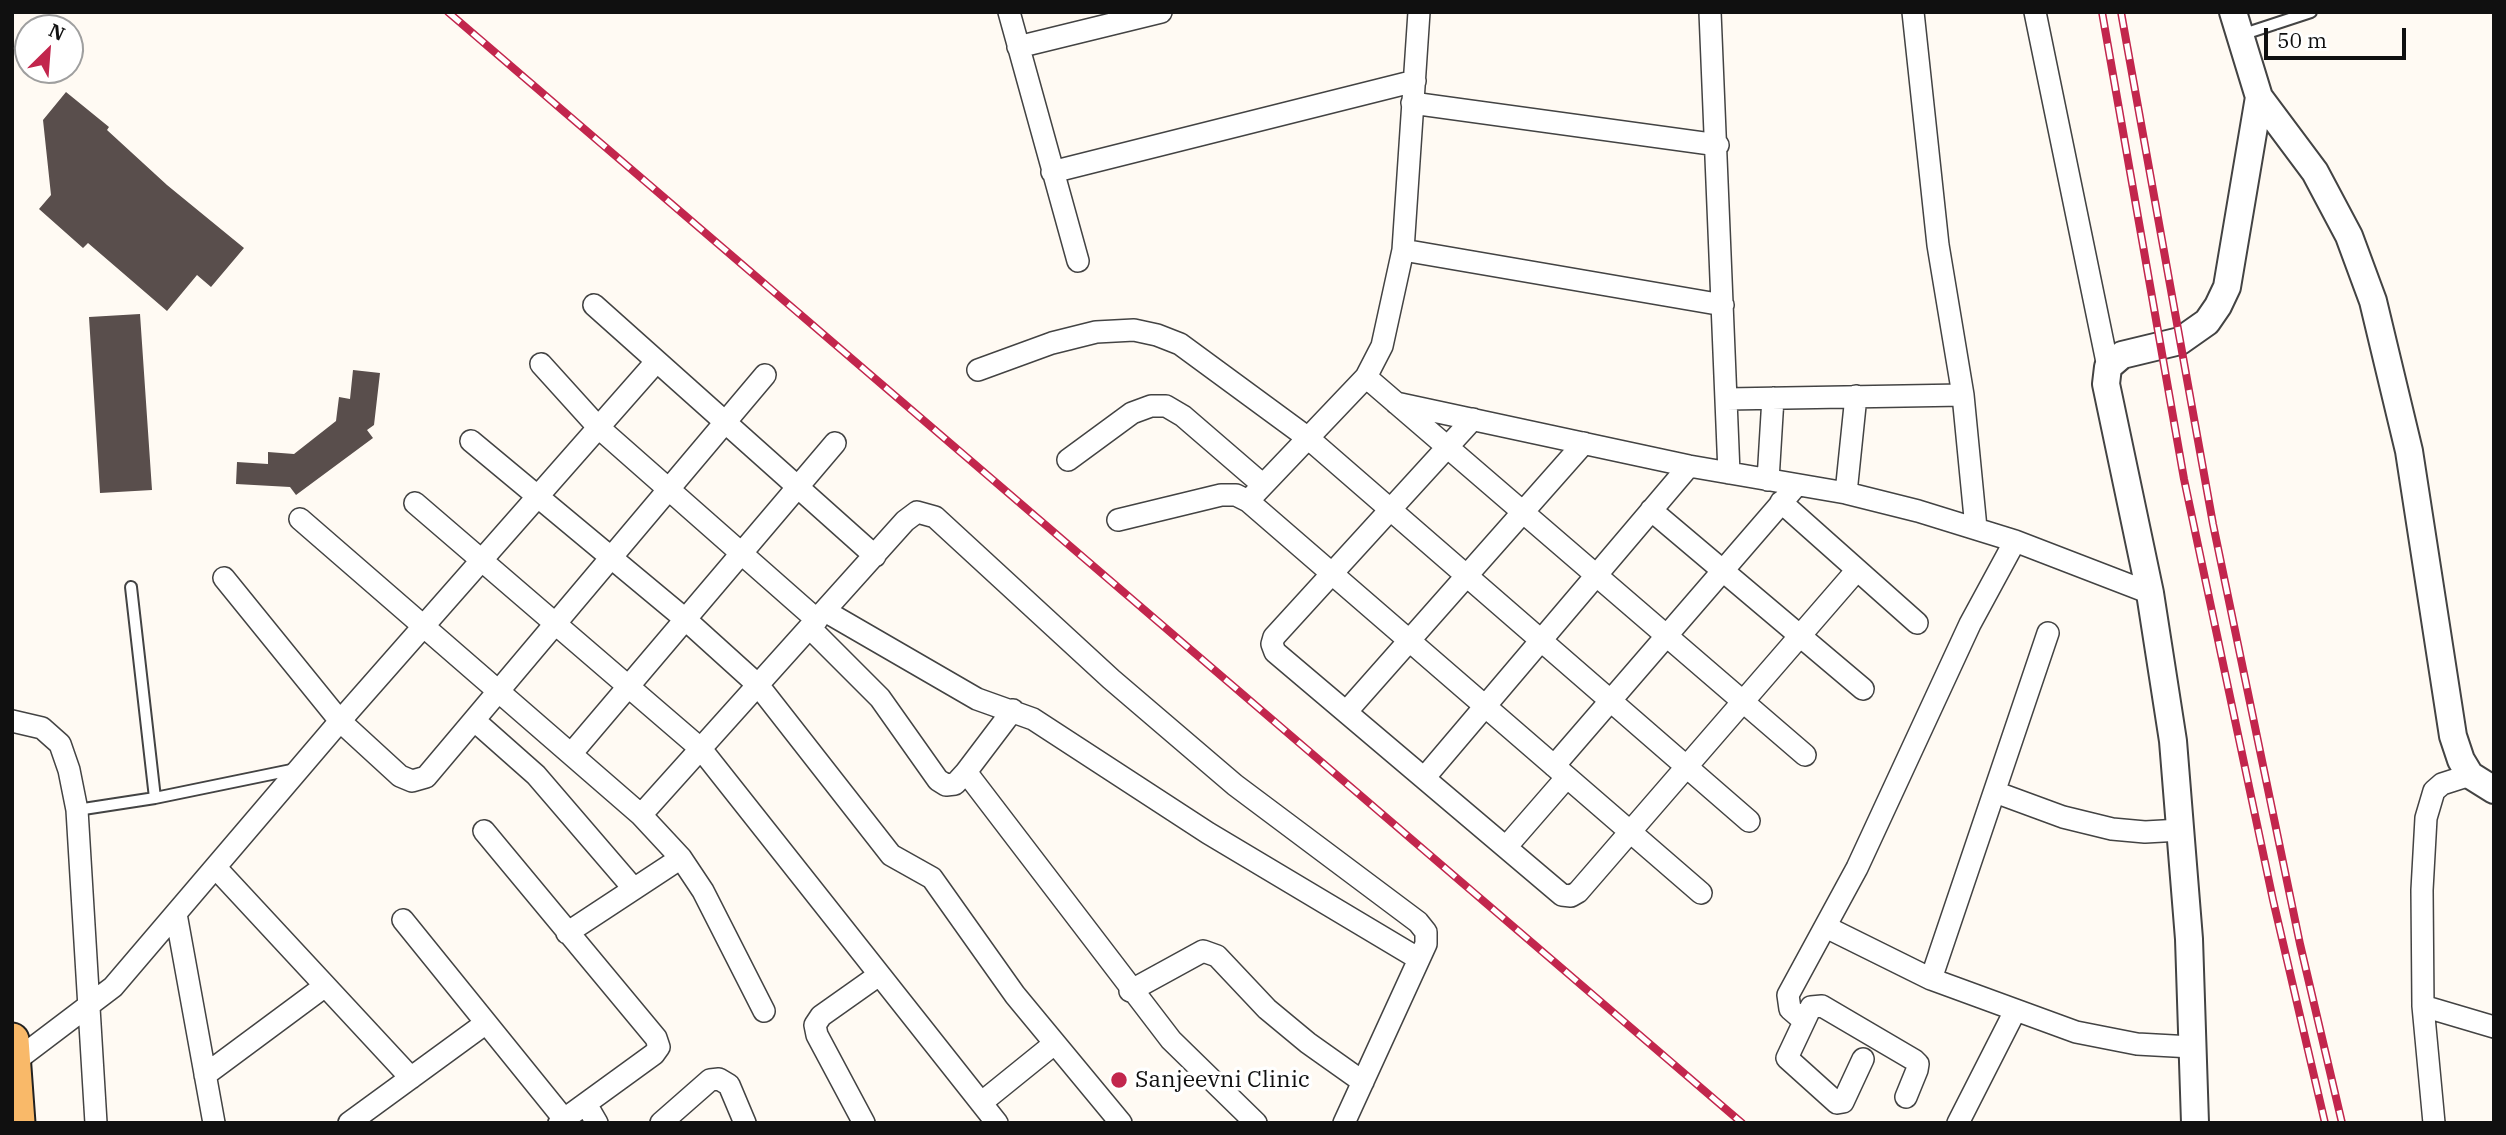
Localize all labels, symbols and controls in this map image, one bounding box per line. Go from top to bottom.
north arrow [14,14,84,84]
scale bar [2268,14,2410,58]
text: N [45,18,69,46]
text: 50 m [2277,26,2327,54]
place label: Sanjeevni Clinic [1135,1066,1310,1094]
marker: Sanjeevni Clinic [1109,1070,1129,1090]

